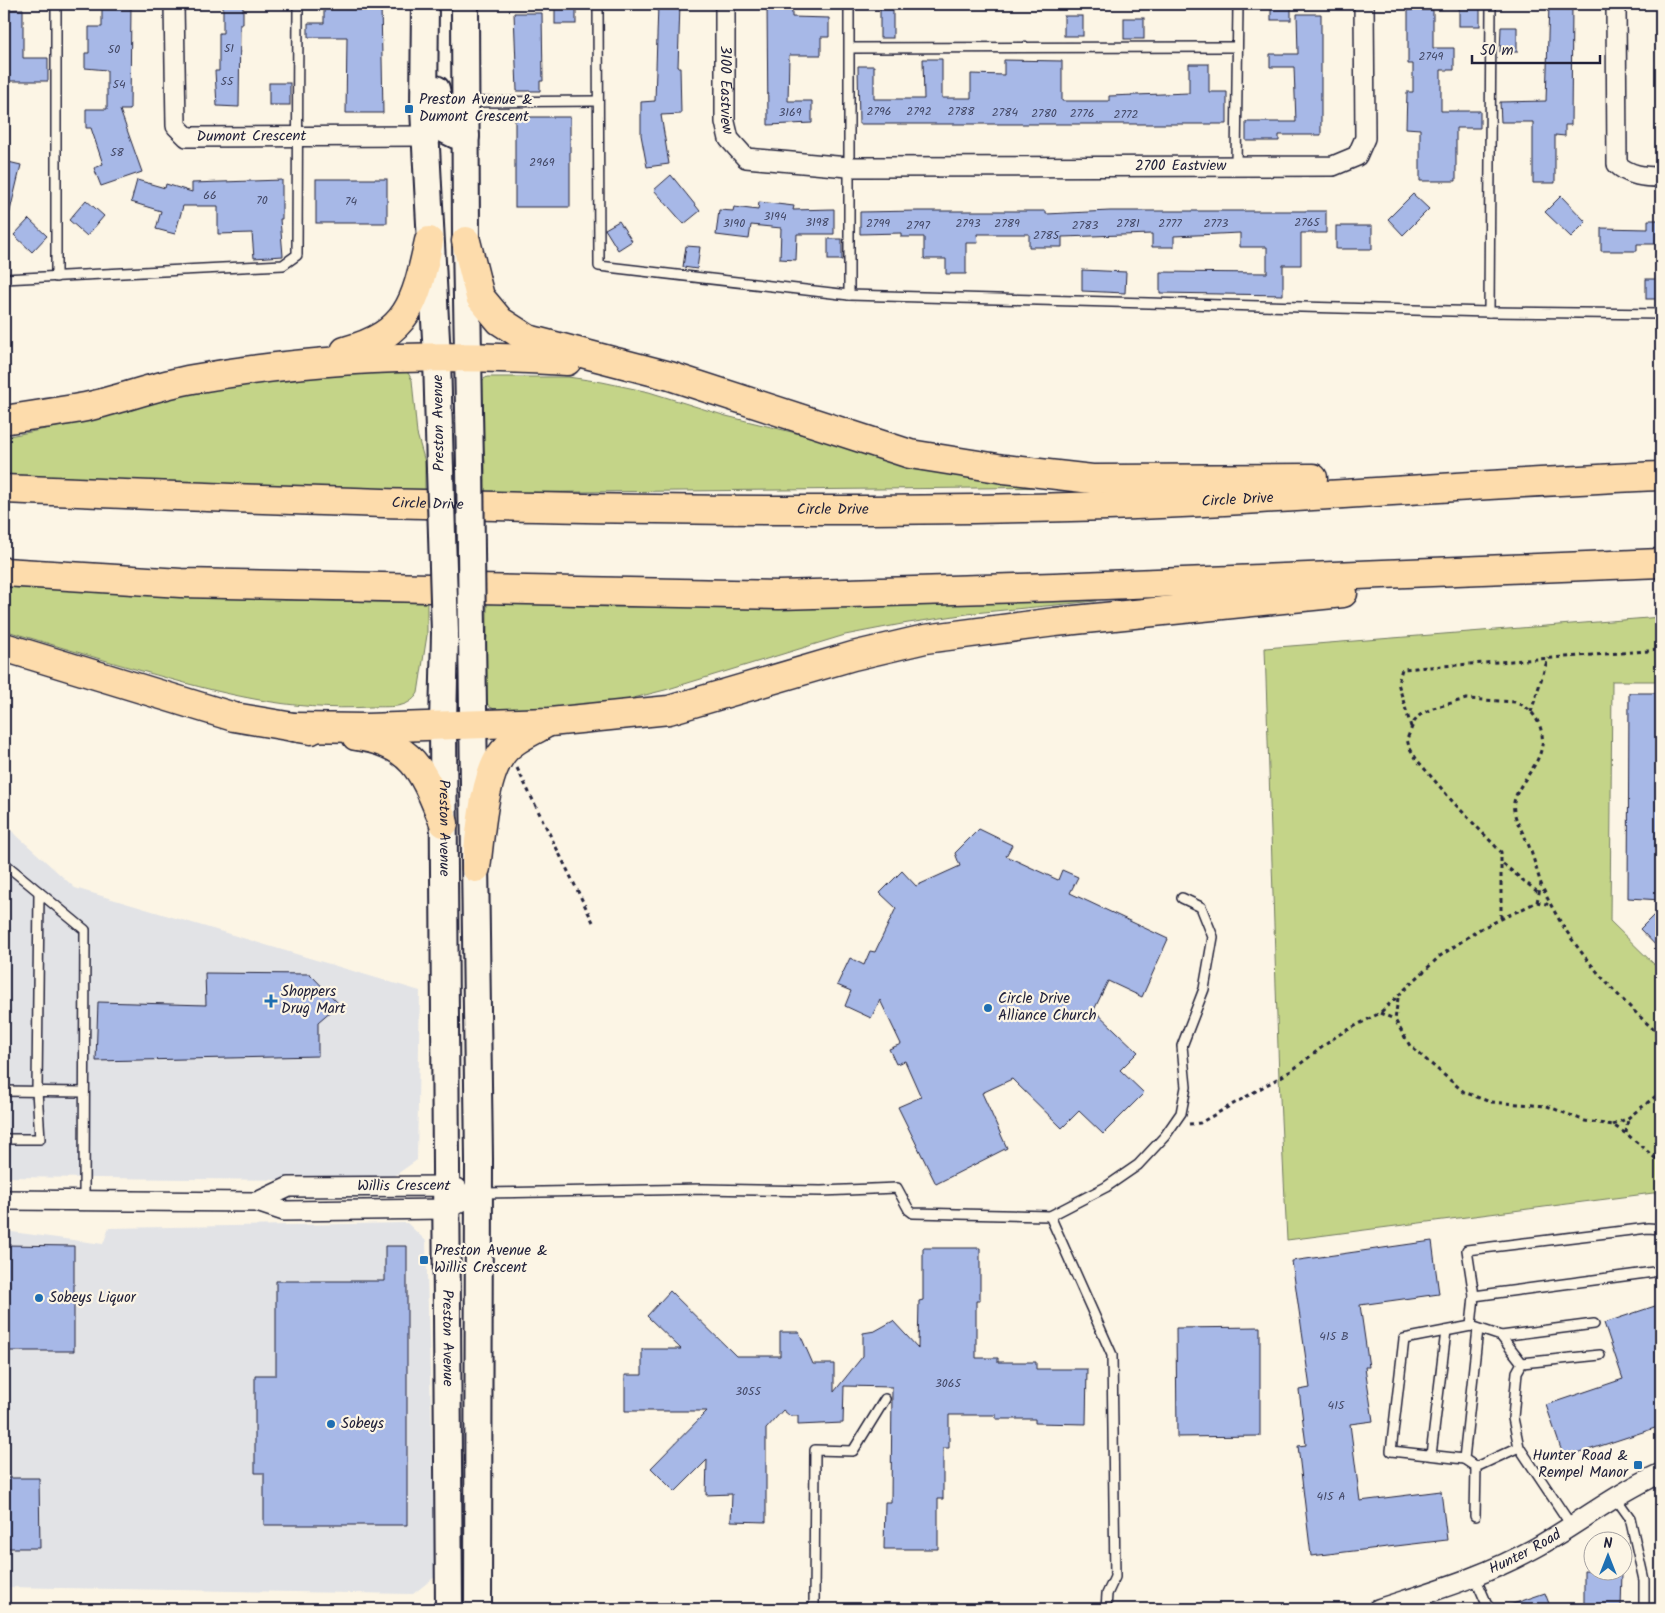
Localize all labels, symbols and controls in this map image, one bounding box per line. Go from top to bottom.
scale bar [1472,32,1600,64]
house number: 51 [224,39,234,58]
text: 50 m [1480,39,1514,63]
house number: 50 [108,40,120,59]
street label: 3100 Eastview [713,45,740,138]
house number: 2749 [1419,47,1444,66]
house number: 55 [221,72,235,91]
house number: 54 [112,75,126,94]
place label: Preston Avenue & Dumont Crescent [419,88,533,129]
house number: 2796 [866,102,892,121]
house number: 2792 [906,102,932,121]
house number: 2788 [948,102,975,121]
marker: Preston Avenue & Dumont Crescent [403,103,415,115]
house number: 3169 [778,103,802,122]
house number: 2784 [992,103,1019,122]
house number: 2780 [1031,104,1057,123]
house number: 2776 [1070,104,1094,123]
house number: 2772 [1113,105,1139,124]
street label: Dumont Crescent [196,124,307,149]
house number: 58 [110,143,125,162]
house number: 2969 [529,153,555,172]
street label: 2700 Eastview [1135,154,1227,178]
house number: 66 [203,186,217,205]
house number: 70 [256,191,268,210]
house number: 74 [345,192,357,211]
house number: 3194 [763,207,787,226]
house number: 3198 [805,213,830,232]
house number: 2765 [1294,213,1321,232]
house number: 3190 [723,214,745,233]
house number: 2799 [866,214,890,233]
house number: 2793 [955,214,981,233]
house number: 2789 [994,214,1020,233]
house number: 2781 [1116,214,1140,233]
house number: 2777 [1158,214,1182,233]
house number: 2773 [1204,214,1229,233]
house number: 2797 [906,216,930,235]
house number: 2783 [1072,216,1098,235]
house number: 2785 [1033,226,1061,245]
street label: Preston Avenue [426,374,452,472]
street label: Circle Drive [1201,486,1274,514]
street label: Circle Drive [391,491,464,517]
street label: Circle Drive [797,498,869,522]
street label: Preston Avenue [431,779,456,877]
place label: Shoppers Drug Mart [281,980,346,1021]
place label: Circle Drive Alliance Church [998,987,1096,1028]
marker: Shoppers Drug Mart [265,995,277,1007]
marker: Circle Drive Alliance Church [982,1002,994,1014]
street label: Willis Crescent [357,1174,452,1199]
place label: Preston Avenue & Willis Crescent [434,1239,548,1280]
marker: Preston Avenue & Willis Crescent [418,1254,430,1266]
place label: Sobeys Liquor [49,1286,137,1310]
street label: Preston Avenue [435,1289,459,1387]
marker: Sobeys Liquor [33,1292,45,1304]
house number: 415 B [1319,1327,1349,1346]
house number: 3065 [935,1374,963,1393]
house number: 3055 [735,1382,762,1401]
house number: 415 [1328,1396,1346,1415]
place label: Sobeys [341,1412,384,1436]
marker: Sobeys [325,1418,337,1430]
place label: Hunter Road & Rempel Manor [1533,1444,1629,1485]
marker: Hunter Road & Rempel Manor [1632,1459,1644,1471]
house number: 415 A [1317,1487,1345,1506]
street label: Hunter Road [1485,1523,1566,1581]
north arrow [1582,1530,1632,1580]
text: N [1604,1533,1613,1555]

